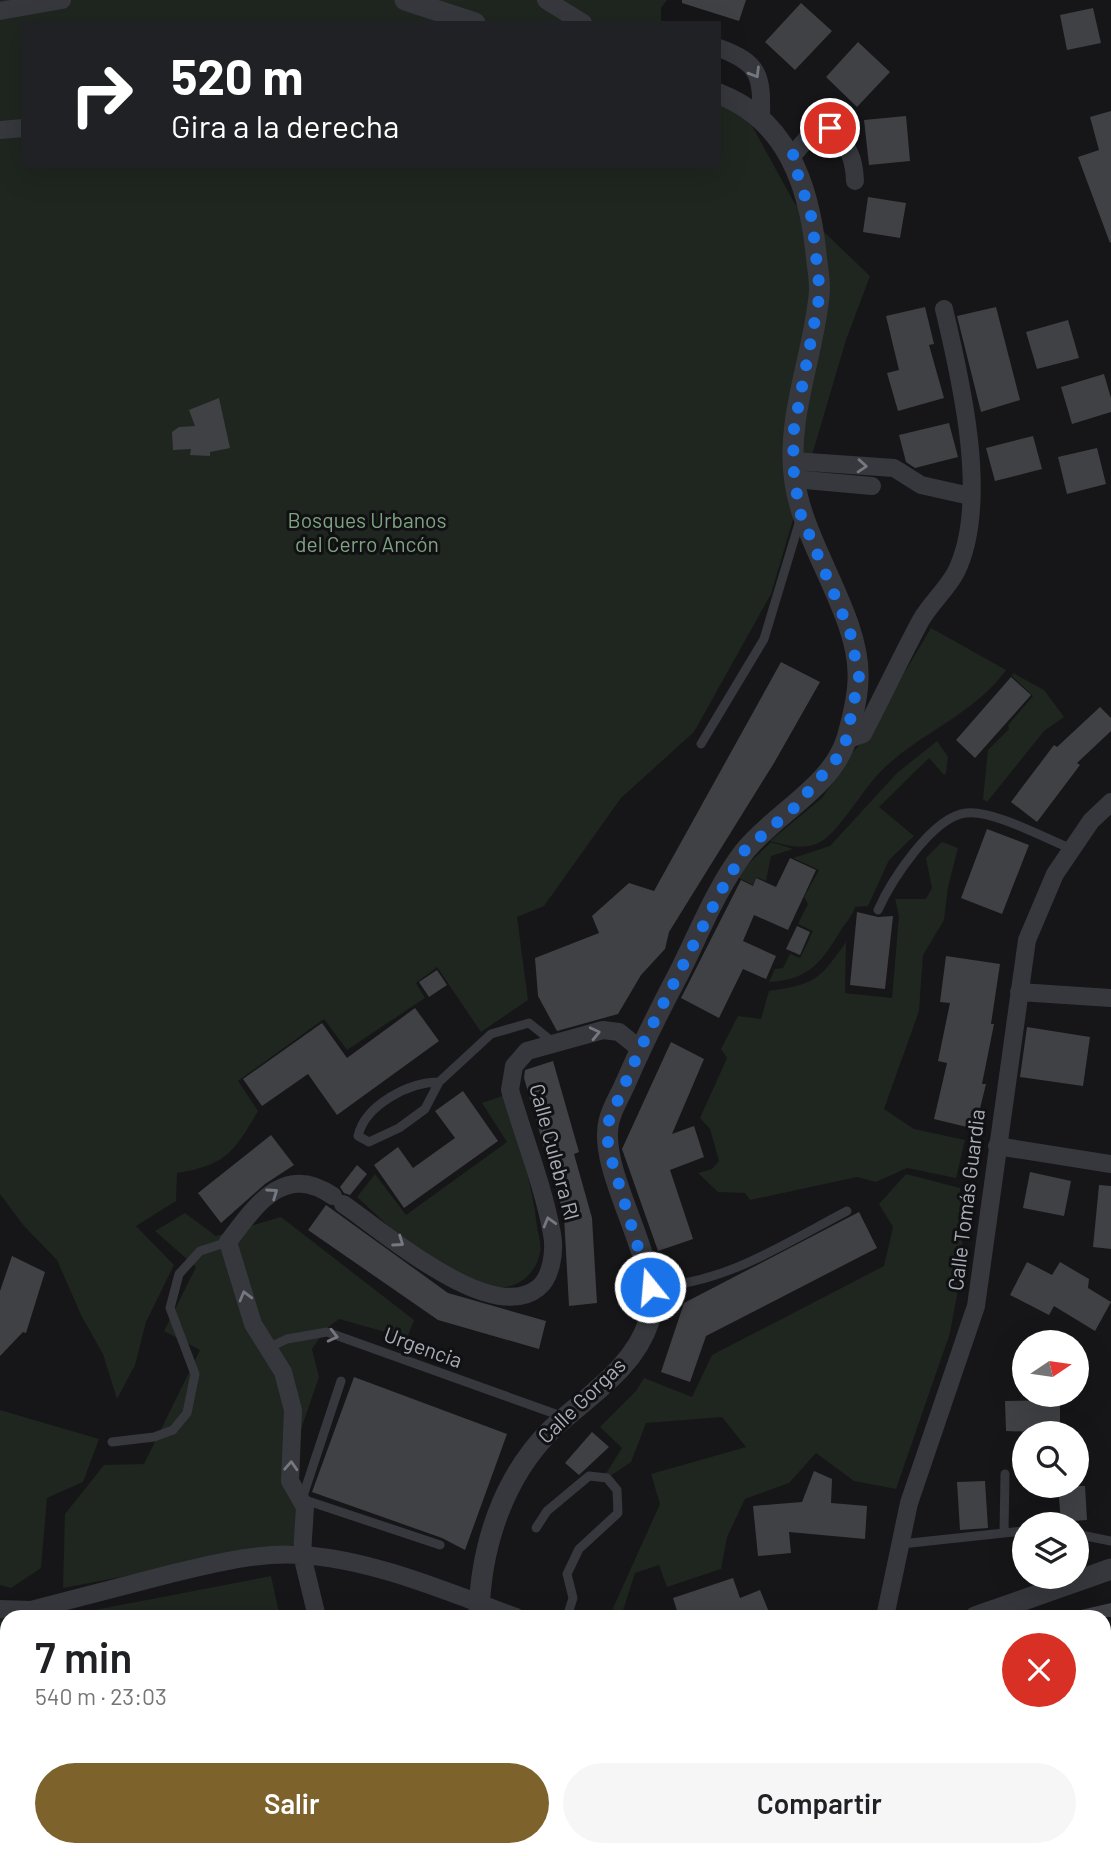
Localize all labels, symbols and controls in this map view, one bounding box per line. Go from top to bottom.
text: 520 m [171,46,304,105]
icon: right [56,49,147,140]
one-way arrow [747,65,760,78]
pin [800,98,860,158]
text: Gira a la derecha [171,106,399,144]
icon: arrive [811,109,849,147]
one-way arrow [857,458,868,473]
park label: Bosques Urbanos del Cerro Ancón [287,507,447,556]
one-way arrow [588,1027,600,1042]
street label: Calle Culebra Rl [525,1081,586,1223]
street label: Calle Tomás Guardia [942,1108,989,1292]
one-way arrow [265,1189,278,1201]
one-way arrow [542,1216,557,1228]
one-way arrow [391,1234,404,1247]
position arrow [613,1250,687,1324]
one-way arrow [239,1290,254,1302]
street label: Urgencia [381,1321,466,1372]
one-way arrow [327,1328,339,1342]
north arrow [1012,1330,1088,1407]
map controls [1012,1330,1089,1589]
street label: Calle Gorgas [532,1352,630,1448]
button: search [1012,1421,1089,1498]
one-way arrow [283,1460,298,1471]
button: layers [1012,1512,1089,1589]
text: 7 min [35,1631,132,1681]
button: close [1002,1633,1076,1707]
text: 540 m · 23:03 [35,1682,167,1710]
button: Salir [35,1763,549,1843]
button: Compartir [563,1763,1076,1843]

